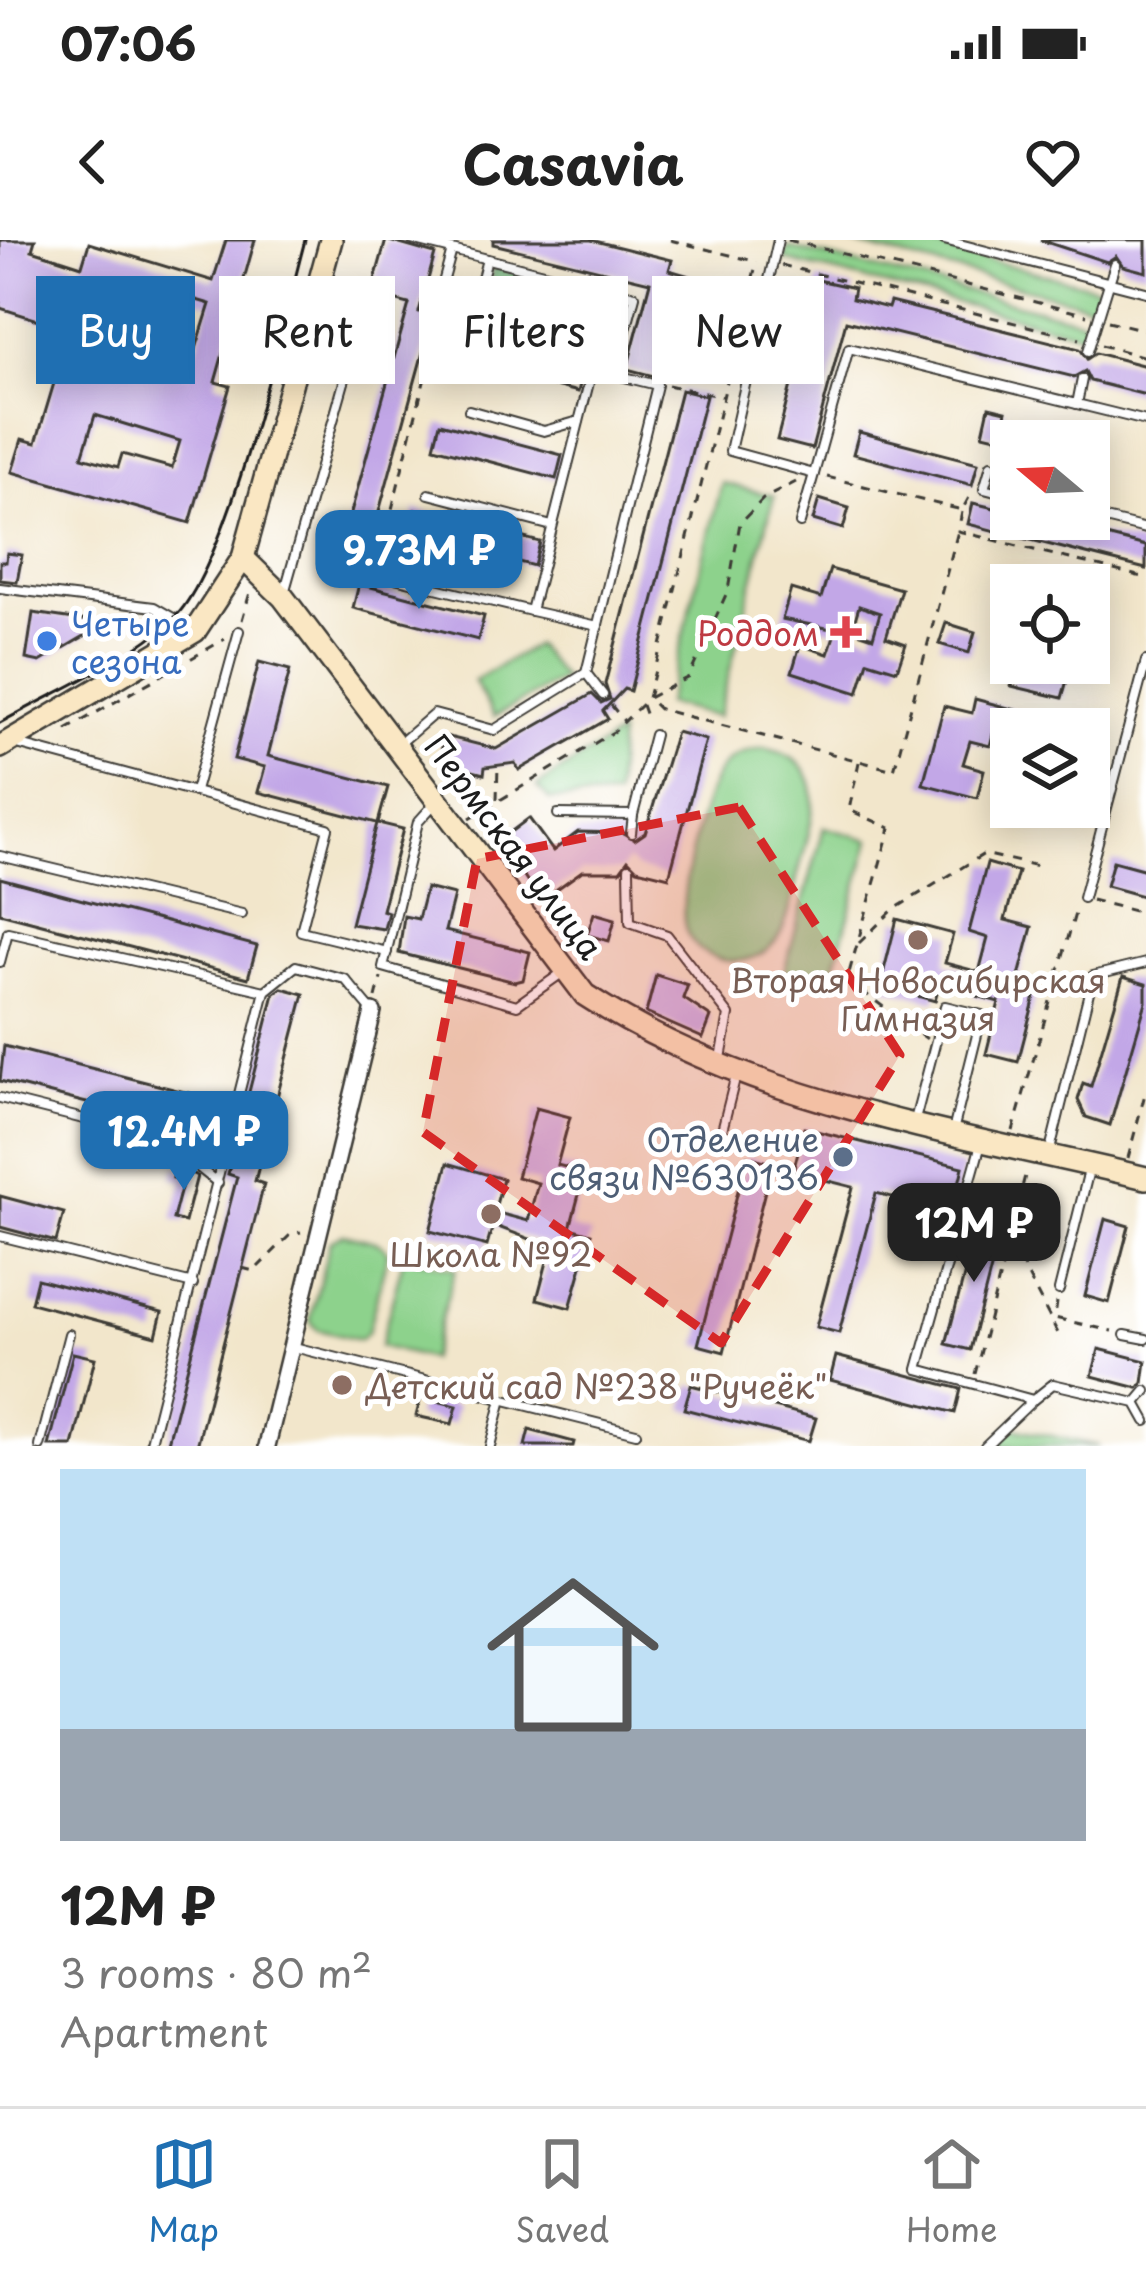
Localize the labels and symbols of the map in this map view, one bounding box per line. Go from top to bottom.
north arrow [990,420,1110,540]
pin: 9.73M ₽ [308,510,530,612]
place label: Четыре сезона [71,597,190,685]
place label: Роддом [697,607,819,657]
marker: Роддом [830,616,862,648]
marker: Четыре сезона [34,628,60,654]
street label: Пермская улица [414,723,617,969]
marker: Вторая Новосибирская Гимназия [905,927,931,953]
place label: Вторая Новосибирская Гимназия [730,954,1106,1042]
pin: 12.4M ₽ [73,1091,295,1193]
place label: Отделение связи №630136 [549,1113,819,1201]
marker: Отделение связи №630136 [830,1144,856,1170]
pin: 12M ₽ [890,1183,1058,1285]
marker: Школа №92 [478,1201,504,1227]
place label: Школа №92 [390,1228,592,1278]
place label: Детский сад №238 "Ручеёк" [365,1360,828,1410]
marker: Детский сад №238 "Ручеёк" [329,1372,355,1398]

